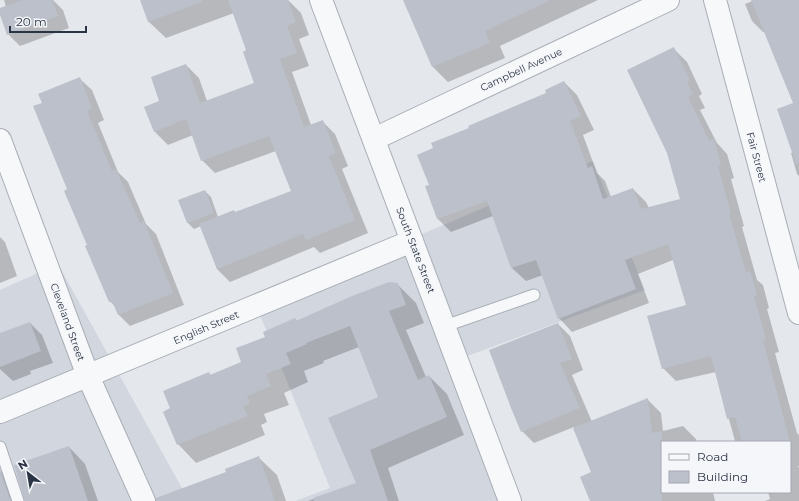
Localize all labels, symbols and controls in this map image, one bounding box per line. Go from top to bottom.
scale bar [10,8,86,34]
text: 20 m [16,14,47,29]
street label: Campbell Avenue [478,45,564,94]
street label: Fair Street [744,131,769,184]
street label: South State Street [393,205,438,295]
street label: Cleveland Street [47,281,88,363]
street label: English Street [171,308,241,347]
legend [661,441,791,493]
text: Road [697,449,728,464]
north arrow [8,453,48,493]
text: N [15,456,30,473]
text: Building [697,469,748,484]

